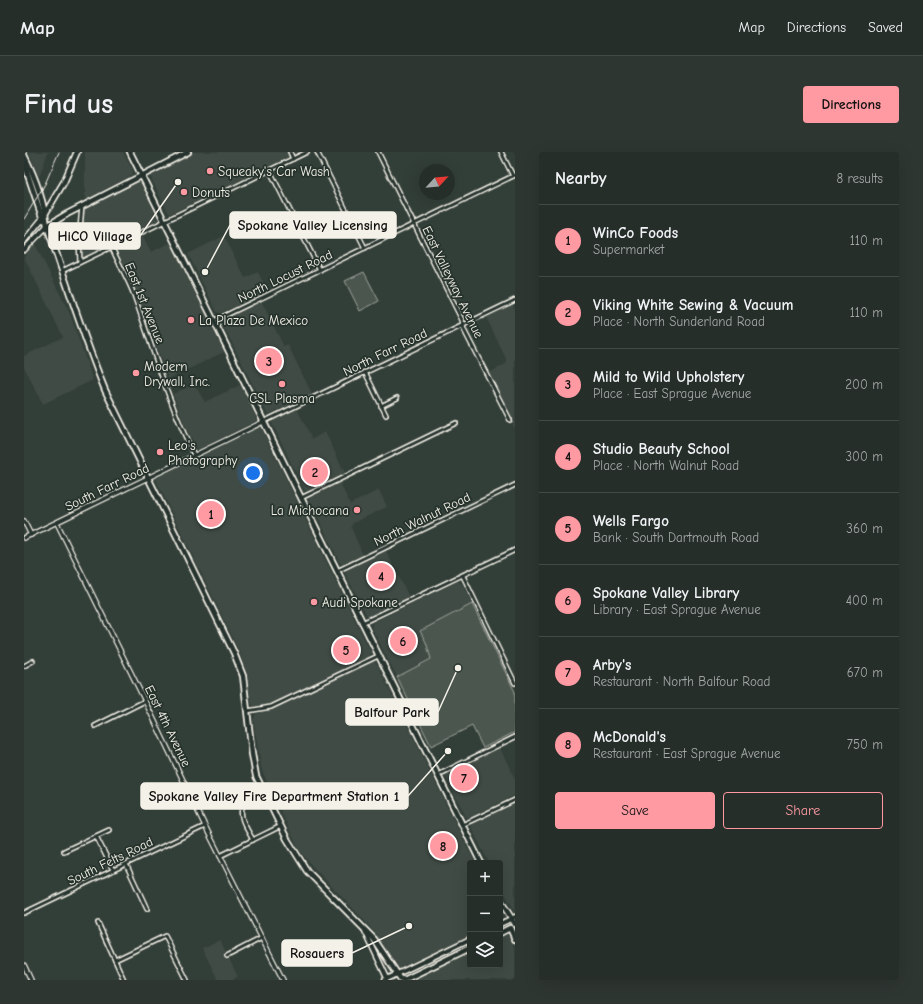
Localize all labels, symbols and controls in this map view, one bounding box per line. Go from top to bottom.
text: Map [20,17,55,39]
text: Map [738,19,765,36]
text: Directions [787,19,846,36]
text: Saved [868,19,903,36]
button: Directions [803,86,899,123]
text: Find us [24,88,113,120]
place label: Squeaky's Car Wash [218,164,330,179]
north arrow [419,164,455,200]
marker: Squeaky's Car Wash [205,166,215,176]
text: Nearby [555,169,606,188]
text: 8 results [837,171,883,186]
place label: Donuts [192,185,230,200]
marker: Donuts [179,187,189,197]
callout: Spokane Valley Licensing [230,212,396,238]
text: Spokane Valley Licensing [238,217,388,234]
callout: HiCO Village [49,223,140,249]
street label: East Valleyway Avenue [419,223,487,341]
text: WinCo Foods [593,224,678,242]
text: HiCO Village [58,228,133,245]
text: 1 [565,233,571,248]
text: 110 m [850,233,883,248]
text: Supermarket [593,242,664,257]
street label: North Locust Road [235,247,335,305]
street label: East 1st Avenue [122,260,168,346]
text: Viking White Sewing & Vacuum [593,296,793,314]
text: 2 [565,305,571,320]
text: 110 m [850,305,883,320]
place label: La Plaza De Mexico [199,313,308,328]
text: Place · North Sunderland Road [593,314,765,329]
marker: La Plaza De Mexico [186,315,196,325]
street label: North Farr Road [340,325,430,379]
pin: 3 [256,346,282,376]
place label: Modern Drywall, Inc. [144,359,210,389]
marker: Modern Drywall, Inc. [131,368,141,378]
text: Mild to Wild Upholstery [593,368,744,386]
text: 3 [565,377,571,392]
text: 200 m [845,377,883,392]
marker: CSL Plasma [277,379,287,389]
text: Place · East Sprague Avenue [593,386,751,401]
place label: CSL Plasma [249,391,315,406]
place label: Leo's Photography [168,438,238,468]
text: Studio Beauty School [593,440,730,458]
marker: Leo's Photography [155,447,165,457]
text: 4 [565,449,571,464]
text: 300 m [845,449,883,464]
pin: 2 [302,457,328,487]
text: Place · North Walnut Road [593,458,739,473]
street label: South Farr Road [62,460,152,514]
your location [243,463,263,483]
street label: North Walnut Road [371,489,473,549]
pin: 1 [198,499,224,529]
place label: La Michocana [271,503,349,518]
marker: La Michocana [352,505,362,515]
text: Wells Fargo [593,512,669,530]
text: 5 [565,521,571,536]
text: 360 m [846,521,883,536]
text: Bank · South Dartmouth Road [593,530,759,545]
pin: 4 [368,561,394,591]
text: Spokane Valley Library [593,584,739,602]
text: 6 [565,593,571,608]
text: 400 m [846,593,883,608]
place label: Audi Spokane [322,595,398,610]
marker: Audi Spokane [309,597,319,607]
text: Library · East Sprague Avenue [593,602,761,617]
pin: 6 [390,626,416,656]
pin: 5 [333,635,359,665]
text: Arby's [593,656,631,674]
text: 7 [565,665,571,680]
text: 670 m [847,665,883,680]
text: Restaurant · North Balfour Road [593,674,770,689]
street label: East 4th Avenue [142,683,194,770]
callout: Balfour Park [346,699,438,725]
text: Balfour Park [354,704,430,721]
text: McDonald's [593,728,666,746]
text: 8 [565,737,571,752]
text: 750 m [847,737,883,752]
text: Restaurant · East Sprague Avenue [593,746,780,761]
pin: 7 [451,763,477,793]
callout: Spokane Valley Fire Department Station 1 [141,783,408,809]
text: Spokane Valley Fire Department Station 1 [149,788,399,805]
button: Save [555,792,715,829]
button: Share [723,792,883,829]
pin: 8 [430,831,456,861]
street label: South Felts Road [65,834,155,888]
map controls [467,860,503,968]
button: + [467,860,503,896]
button: − [467,896,503,932]
button: layers [467,932,503,968]
callout: Rosauers [282,940,352,966]
text: Rosauers [290,945,344,962]

